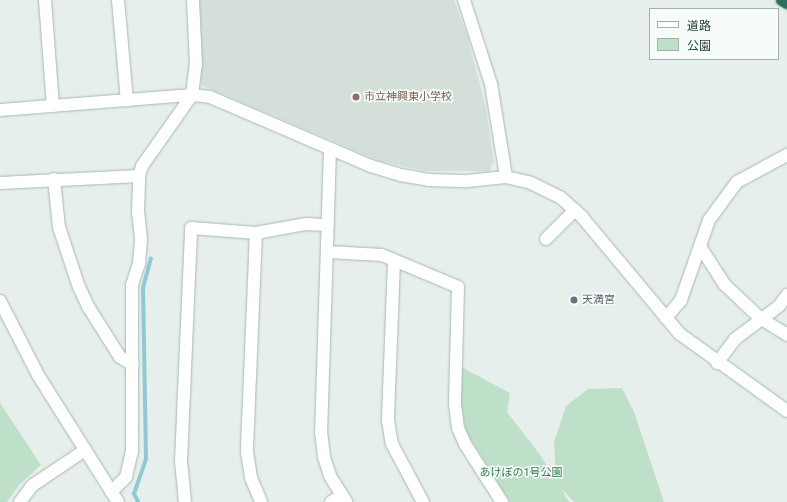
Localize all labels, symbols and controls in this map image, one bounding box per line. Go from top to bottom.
legend [649,8,779,60]
text: 道路 [687,19,711,33]
text: 公園 [687,39,711,53]
place label: 市立神興東小学校 [364,90,452,104]
marker: 市立神興東小学校 [351,92,361,102]
place label: 天満宮 [582,293,615,307]
marker: 天満宮 [569,295,579,305]
park label: あけぼの1号公園 [479,466,563,480]

